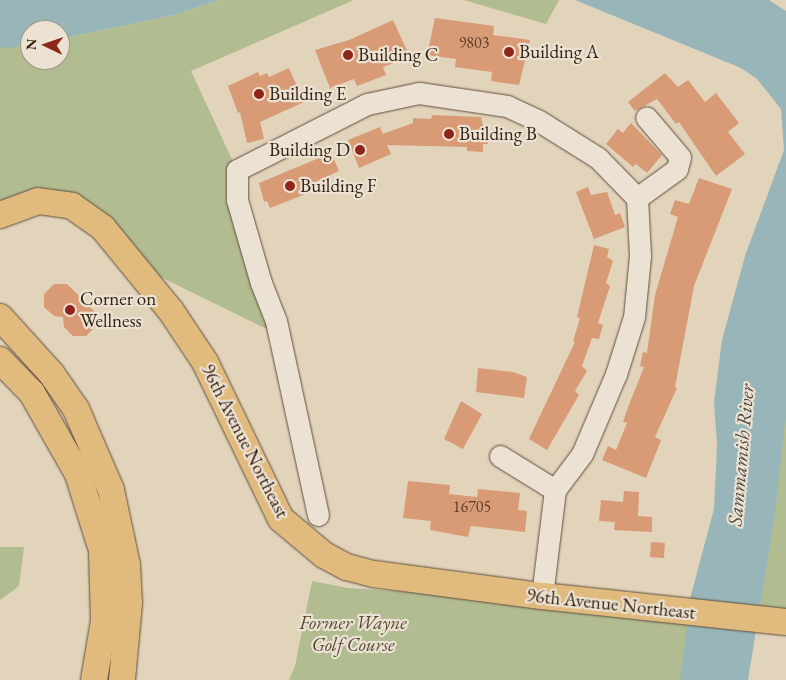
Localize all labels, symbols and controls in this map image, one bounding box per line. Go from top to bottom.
north arrow [20,20,70,70]
house number: 9803 [459,33,489,53]
text: N [22,38,40,50]
place label: Building A [519,41,599,63]
place label: Building C [358,44,438,66]
marker: Building A [503,46,515,58]
marker: Building C [342,49,354,61]
place label: Building E [269,83,346,105]
marker: Building E [253,88,265,100]
place label: Building B [459,123,537,145]
marker: Building B [443,128,455,140]
place label: Building D [269,139,350,161]
marker: Building D [354,144,366,156]
place label: Building F [300,175,376,197]
marker: Building F [284,180,296,192]
place label: Corner on Wellness [80,288,156,332]
marker: Corner on Wellness [64,304,76,316]
street label: 96th Avenue Northeast [196,360,294,522]
water label: Sammamish River [723,383,759,527]
house number: 16705 [453,497,491,517]
street label: 96th Avenue Northeast [525,584,697,624]
park label: Former Wayne Golf Course [299,612,407,656]

